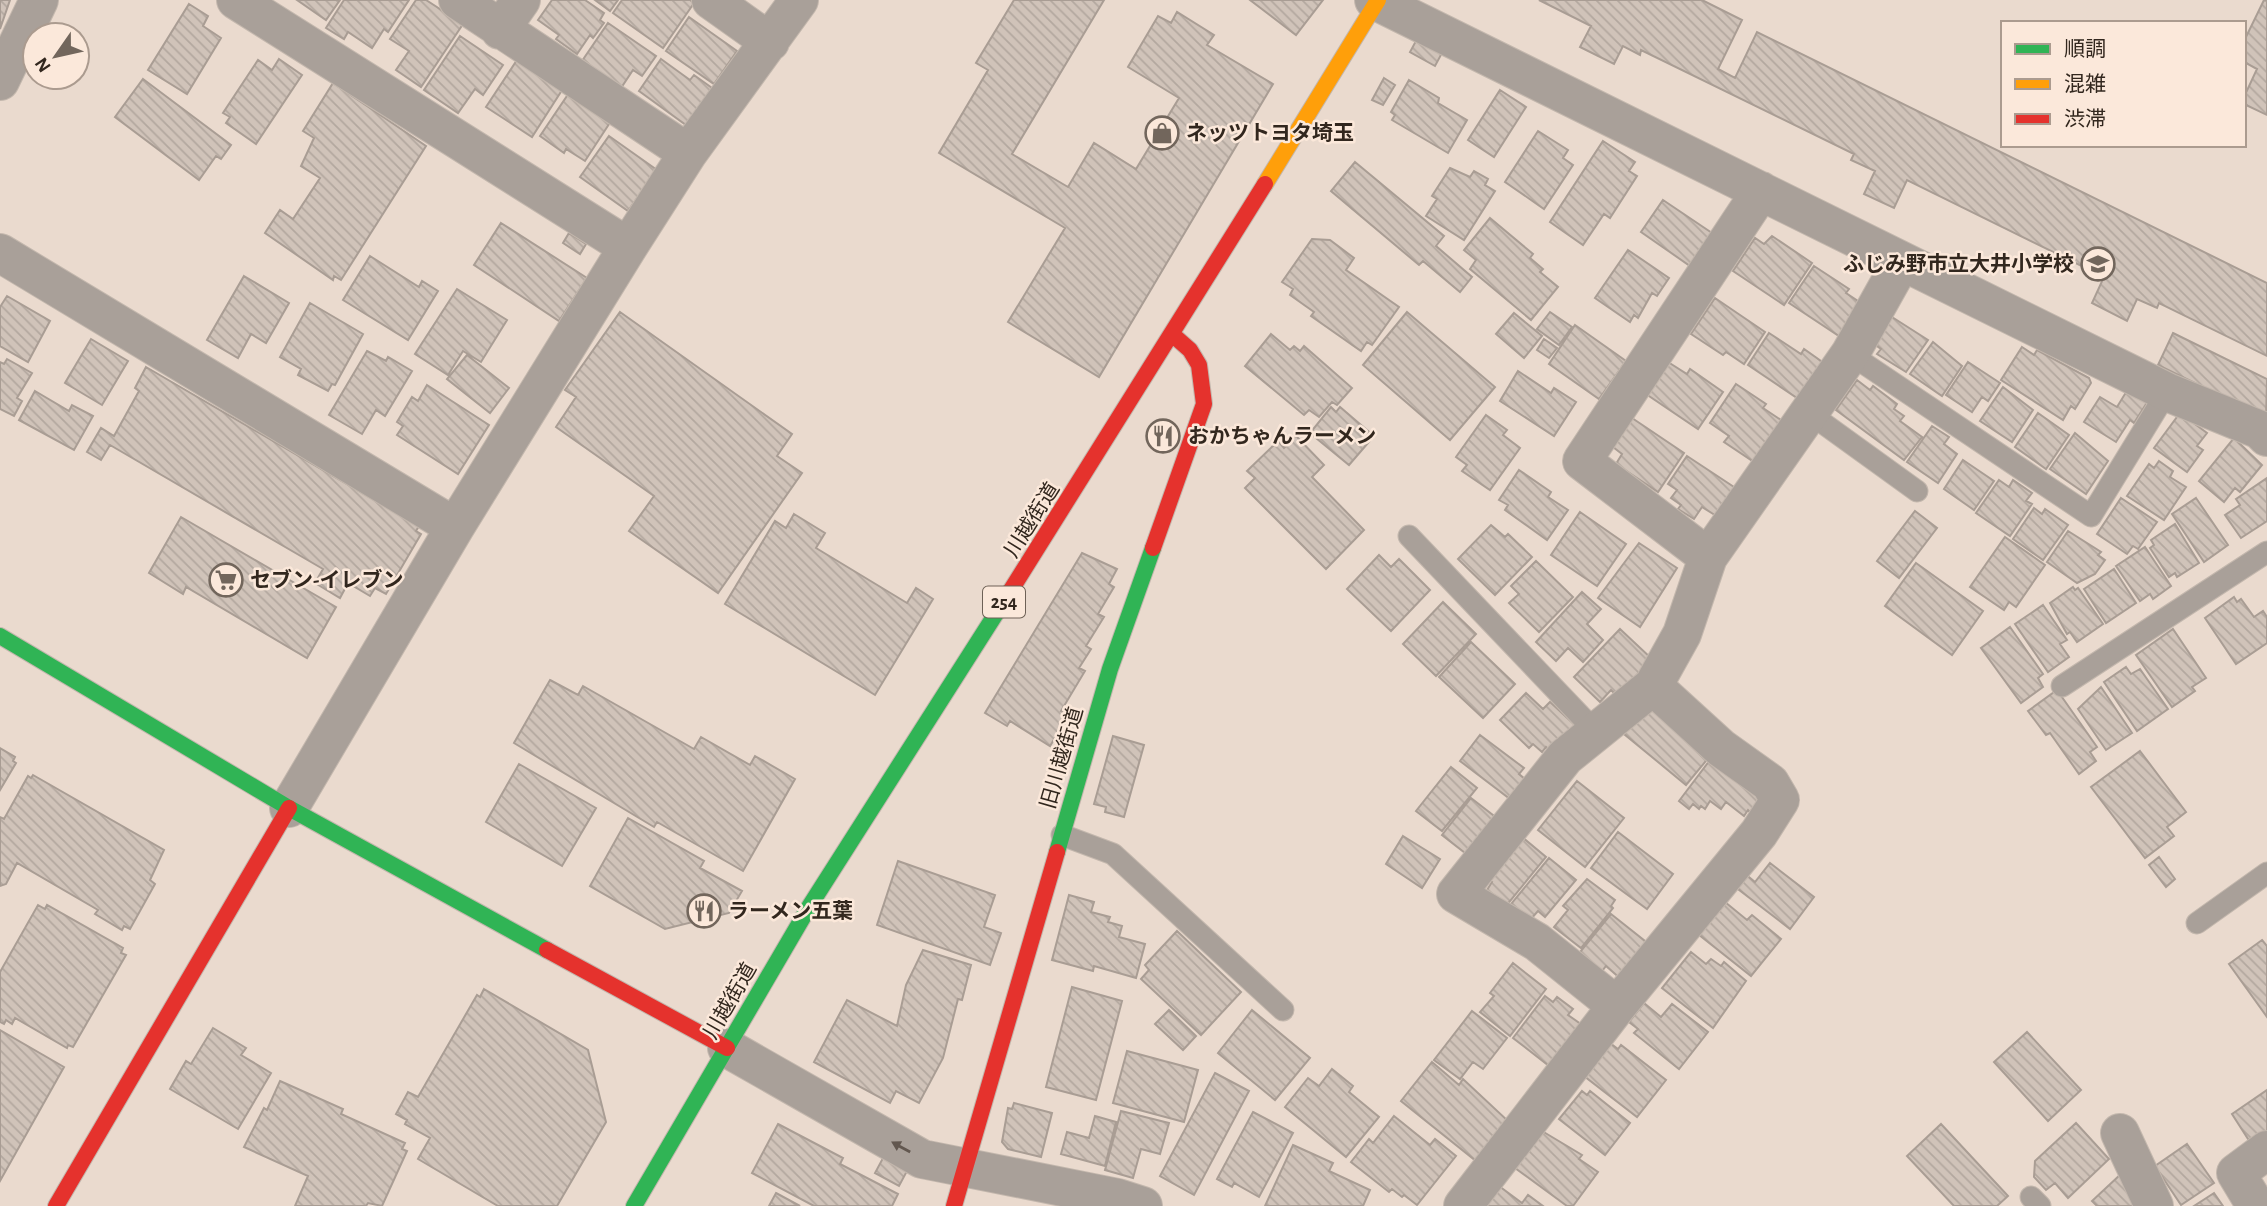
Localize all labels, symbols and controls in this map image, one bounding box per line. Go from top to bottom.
north arrow [21,21,91,91]
legend [2001,21,2246,147]
text: 順調 [2064,38,2106,60]
text: N [32,54,55,75]
text: 混雑 [2064,73,2106,95]
text: 渋滞 [2064,108,2106,130]
shop icon: ネッツトヨタ埼玉 [1143,114,1181,152]
place label: ネッツトヨタ埼玉 [1186,122,1354,144]
school or university icon: ふじみ野市立大井小学校 [2079,245,2117,283]
place label: ふじみ野市立大井小学校 [1843,252,2074,275]
restaurant icon: おかちゃんラーメン [1144,417,1182,455]
place label: おかちゃんラーメン [1188,425,1376,447]
street label: 川越街道 [1000,478,1063,561]
supermarket icon: セブン-イレブン [207,561,245,599]
place label: セブン-イレブン [250,568,403,591]
road number: 254 [983,586,1025,618]
street label: 旧川越街道 [1036,704,1087,811]
restaurant icon: ラーメン五葉 [685,892,723,930]
place label: ラーメン五葉 [728,900,853,922]
street label: 川越街道 [699,959,760,1043]
one-way arrow [891,1141,911,1153]

